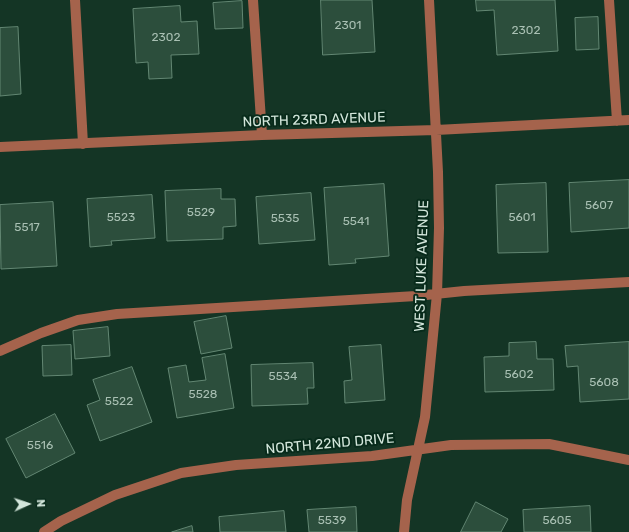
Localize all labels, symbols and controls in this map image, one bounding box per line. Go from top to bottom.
house number: 2301 [334,19,362,33]
house number: 2302 [512,24,540,38]
house number: 2302 [152,31,180,45]
street label: NORTH 23RD AVENUE [242,109,386,131]
house number: 5607 [585,199,613,213]
street label: WEST LUKE AVENUE [411,200,433,332]
house number: 5529 [187,206,215,220]
house number: 5523 [107,211,135,225]
house number: 5601 [508,211,536,225]
house number: 5535 [271,212,299,226]
house number: 5541 [343,215,369,229]
house number: 5517 [14,221,40,235]
house number: 5602 [504,368,534,382]
house number: 5534 [269,370,297,384]
house number: 5608 [589,376,619,390]
house number: 5528 [189,388,217,402]
house number: 5522 [105,395,133,409]
street label: NORTH 22ND DRIVE [265,430,395,458]
house number: 5516 [27,439,53,453]
north arrow [8,484,48,524]
text: N [34,499,47,508]
house number: 5539 [318,514,346,528]
house number: 5605 [542,514,572,528]

